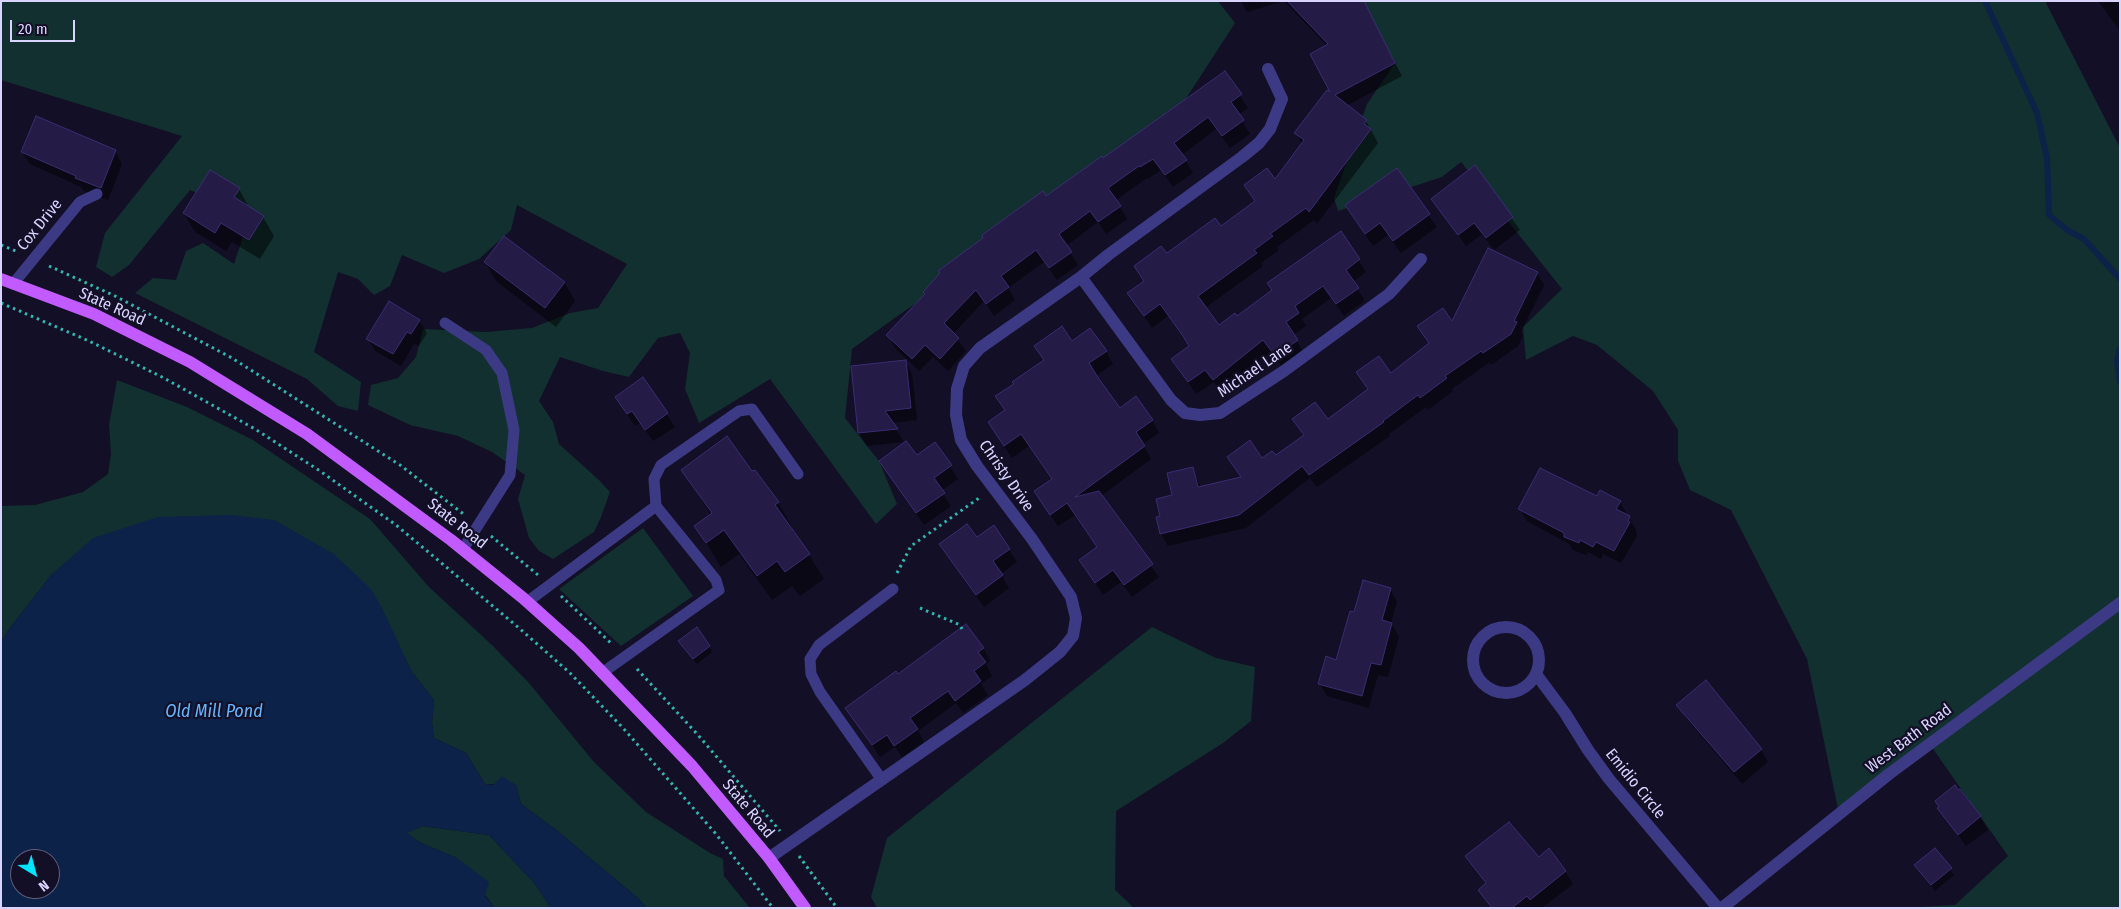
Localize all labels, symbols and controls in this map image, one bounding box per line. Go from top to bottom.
scale bar [12,10,78,42]
text: 20 m [18,20,48,38]
street label: Cox Drive [13,195,67,255]
street label: State Road [76,284,148,330]
street label: Michael Lane [1214,338,1296,402]
street label: Christy Drive [974,437,1038,515]
street label: State Road [423,495,491,553]
street label: West Bath Road [1862,700,1956,778]
water label: Old Mill Pond [165,701,263,723]
street label: Emidio Circle [1601,745,1669,823]
street label: State Road [718,776,778,842]
north arrow [10,849,60,899]
text: N [35,876,52,895]

